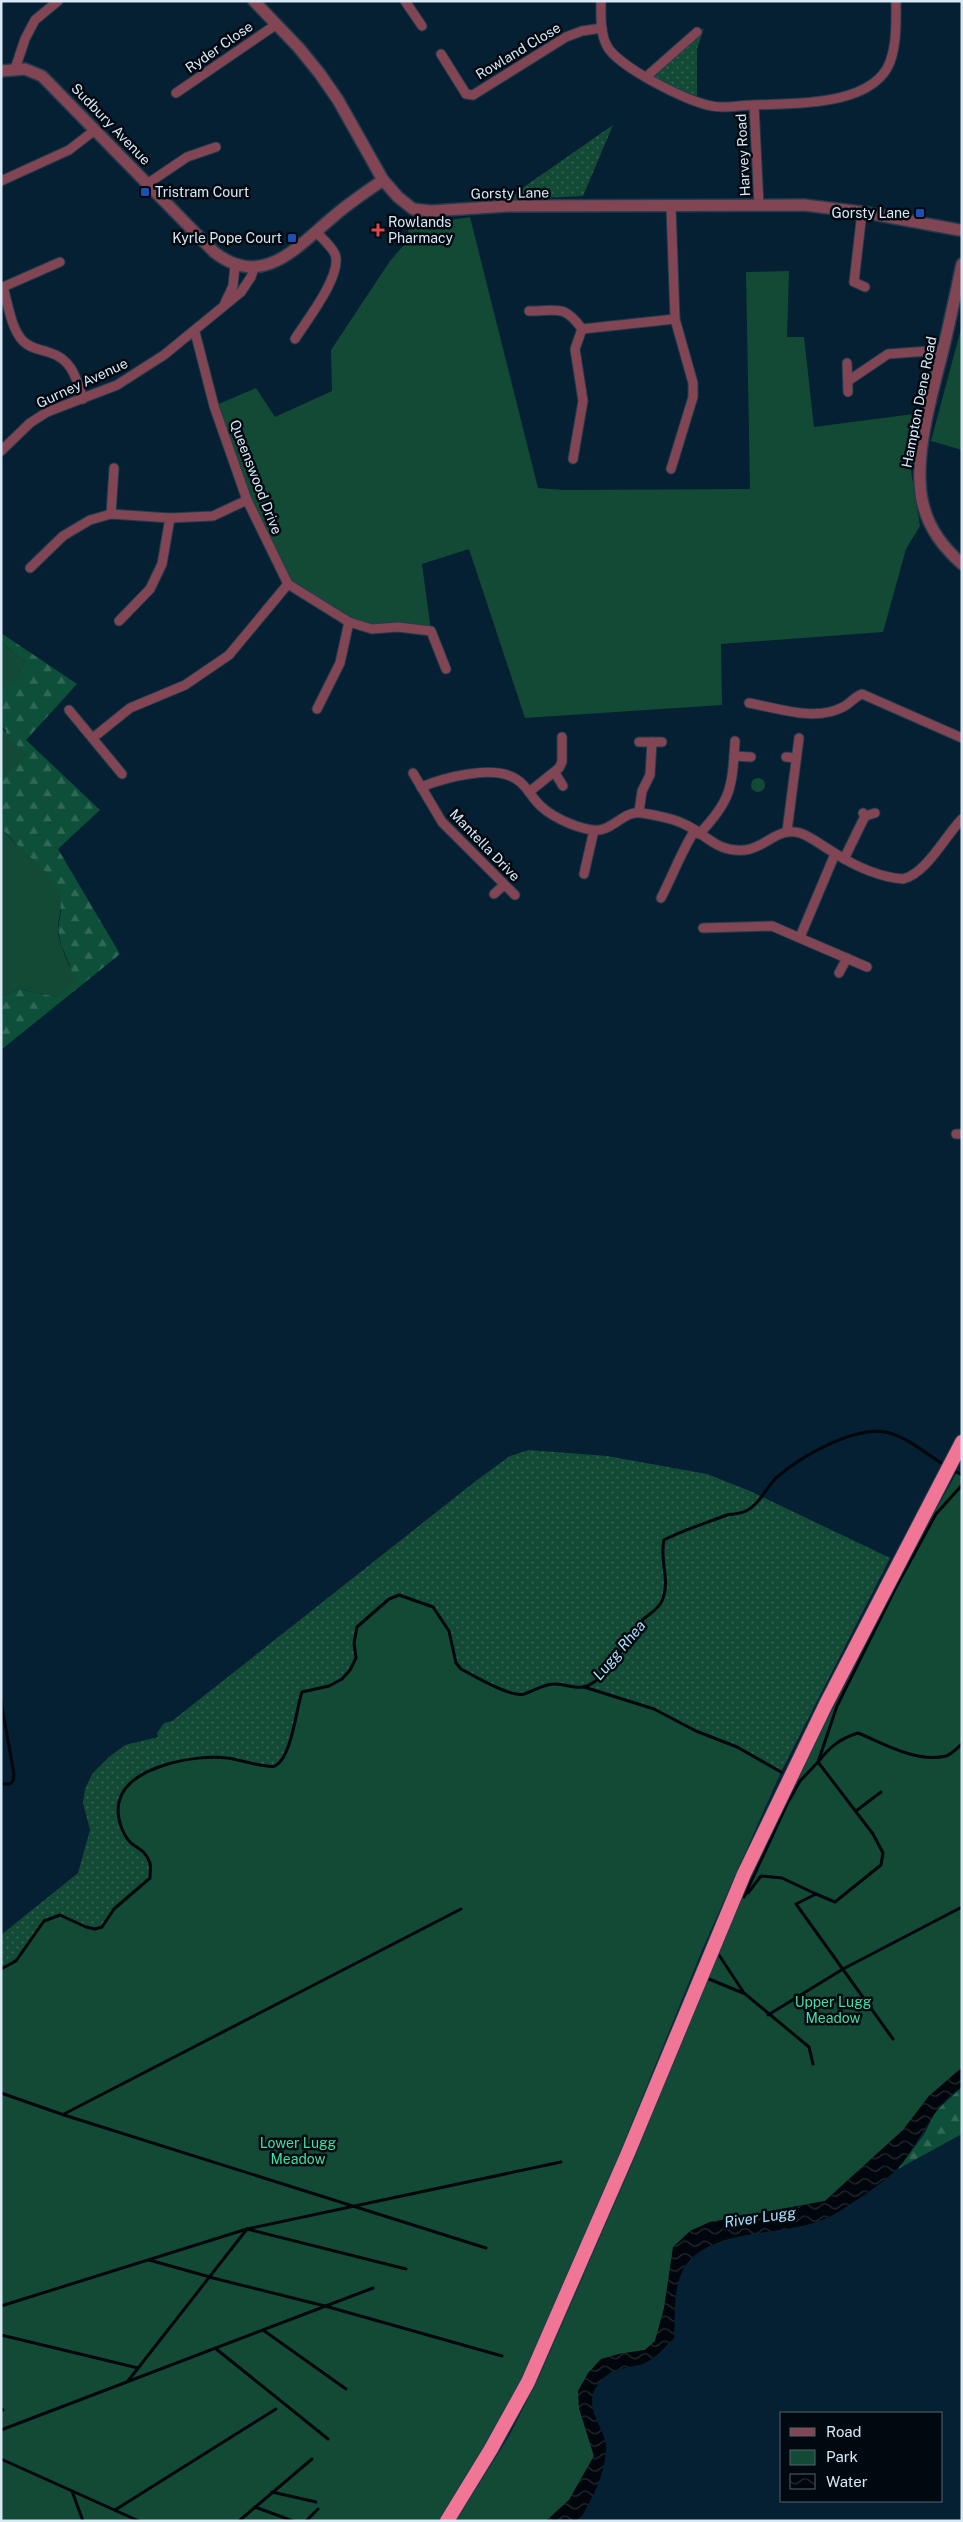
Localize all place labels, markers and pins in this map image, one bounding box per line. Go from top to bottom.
place label: Tristram Court [155,184,249,200]
marker: Tristram Court [139,186,151,198]
place label: Gorsty Lane [832,205,910,221]
marker: Gorsty Lane [914,207,926,219]
place label: Rowlands Pharmacy [388,214,454,246]
marker: Rowlands Pharmacy [372,224,384,236]
place label: Kyrle Pope Court [172,230,282,246]
marker: Kyrle Pope Court [286,232,298,244]

